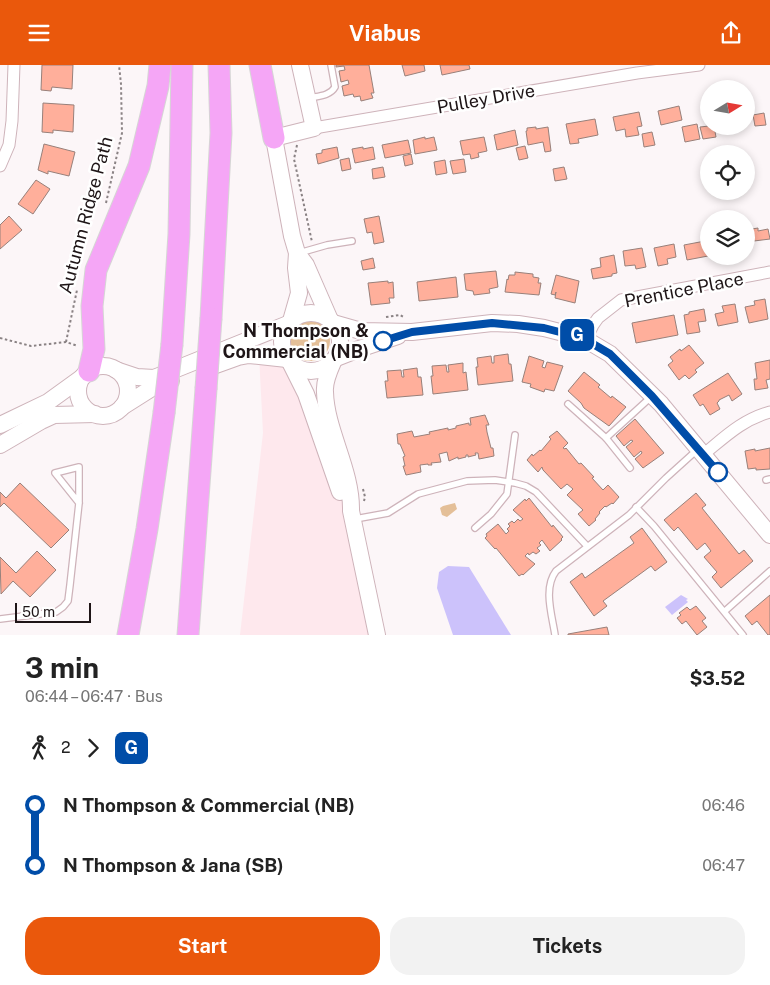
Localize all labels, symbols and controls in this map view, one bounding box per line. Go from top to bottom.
icon: menu [25,19,53,47]
icon: share [717,19,745,47]
text: Viabus [349,20,421,46]
street label: Pulley Drive [435,80,537,117]
north arrow [700,80,755,135]
map controls [700,80,755,265]
street label: Autumn Ridge Path [54,134,117,296]
button: locate [700,145,755,200]
button: layers [700,210,755,265]
street label: Prentice Place [623,268,745,311]
line badge: G [561,319,593,351]
place label: N Thompson & Commercial (NB) [223,320,369,362]
text: G [570,324,584,345]
marker: N Thompson & Commercial (NB) [373,331,393,351]
unlabelled marker [708,462,728,482]
scale bar [15,600,91,623]
text: 50 m [22,604,55,620]
text: 3 min [25,651,99,684]
text: $3.52 [689,667,745,689]
text: 06:44 – 06:47 · Bus [25,687,163,706]
icon: walk [25,734,53,762]
icon: forward [79,734,107,762]
text: G [125,737,138,758]
text: 2 [61,738,71,757]
text: N Thompson & Commercial (NB) [63,794,355,816]
text: 06:46 [702,796,745,815]
text: N Thompson & Jana (SB) [63,854,284,876]
text: 06:47 [702,856,745,875]
button: Start [25,917,380,975]
button: Tickets [390,917,745,975]

